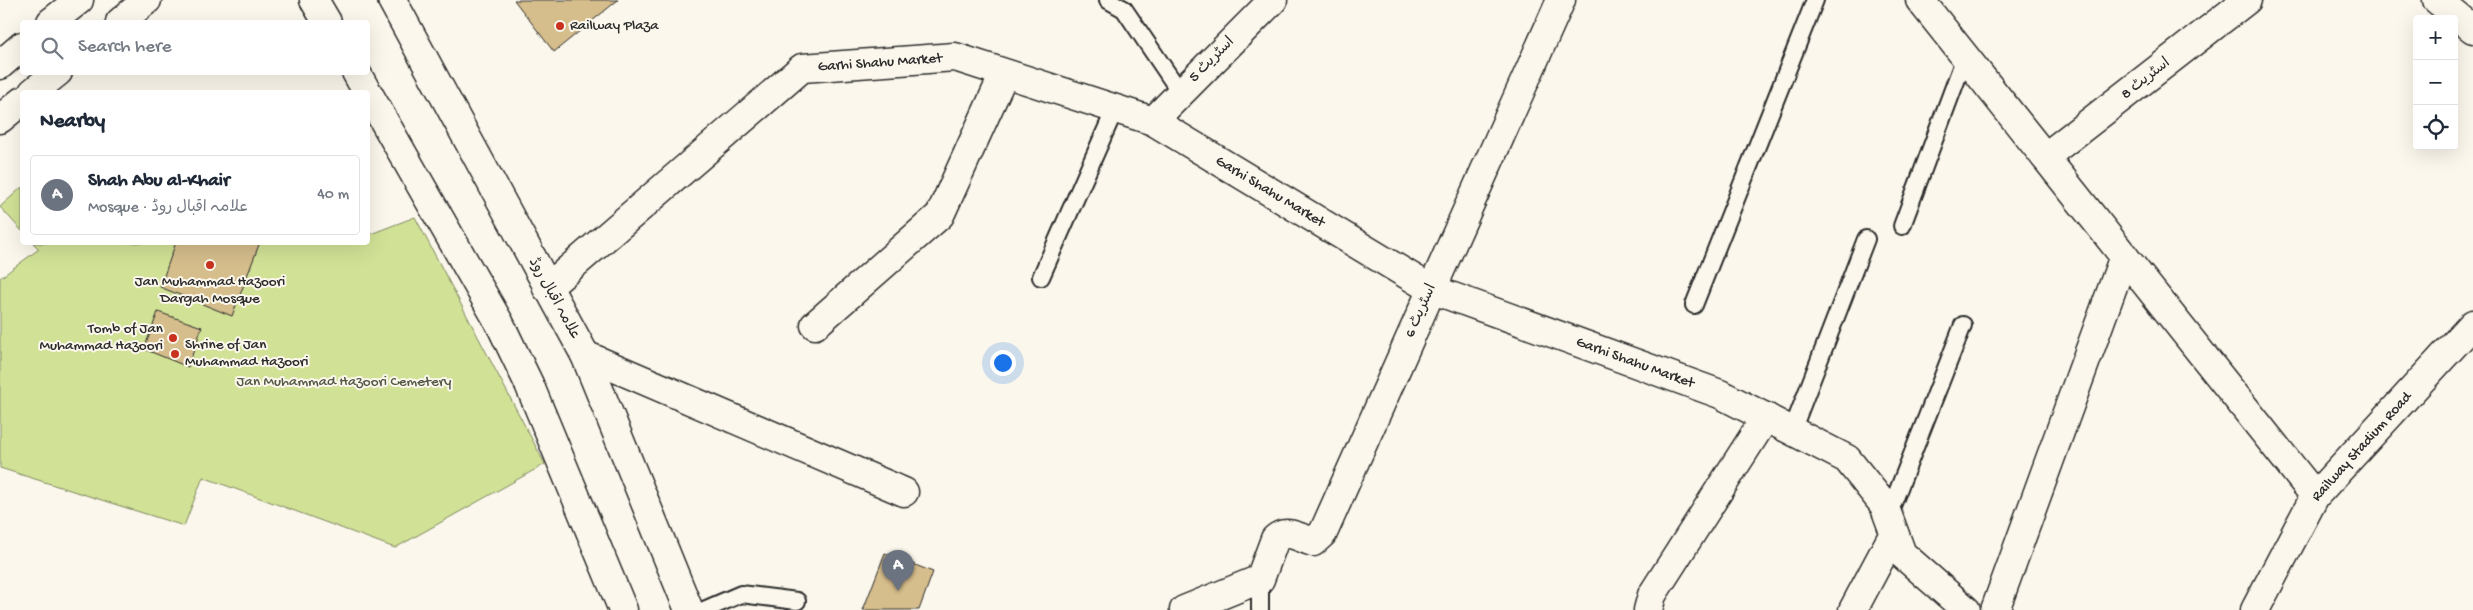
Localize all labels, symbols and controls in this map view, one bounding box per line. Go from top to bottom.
map controls [2413,15,2458,150]
button: + [2413,15,2458,60]
place label: Railway Plaza [570,17,659,35]
search box [20,20,370,75]
marker: Railway Plaza [554,20,566,32]
street label: اسٹریٹ 5 [1185,33,1239,87]
icon: search [38,34,66,62]
text: Search here [78,36,172,59]
street label: Garhi Shahu Market [817,50,945,76]
street label: اسٹریٹ 8 [2118,54,2174,104]
button: − [2413,60,2458,105]
button: locate [2413,105,2458,150]
text: Nearby [40,110,105,135]
street label: Garhi Shahu Market [1212,152,1330,233]
text: Shah Abu al-Khair [88,170,230,193]
text: A [52,186,62,205]
text: 40 m [317,186,349,205]
text: Mosque · علامہ اقبال روڈ [88,199,249,218]
street label: علامہ اقبال روڈ [524,255,584,343]
marker: Jan Muhammad Hazoori Dargah Mosque [204,259,216,271]
place label: Jan Muhammad Hazoori Dargah Mosque [135,273,285,308]
street label: اسٹریٹ 6 [1401,281,1441,341]
place label: Tomb of Jan Muhammad Hazoori [40,320,163,355]
marker: Tomb of Jan Muhammad Hazoori [167,332,179,344]
street label: Garhi Shahu Market [1573,333,1698,393]
place label: Shrine of Jan Muhammad Hazoori [185,336,308,371]
marker: Shrine of Jan Muhammad Hazoori [169,348,181,360]
your location [990,350,1016,376]
park label: Jan Muhammad Hazoori Cemetery [237,373,452,391]
street label: Railway Stadium Road [2308,388,2417,505]
pin: A [882,550,914,591]

